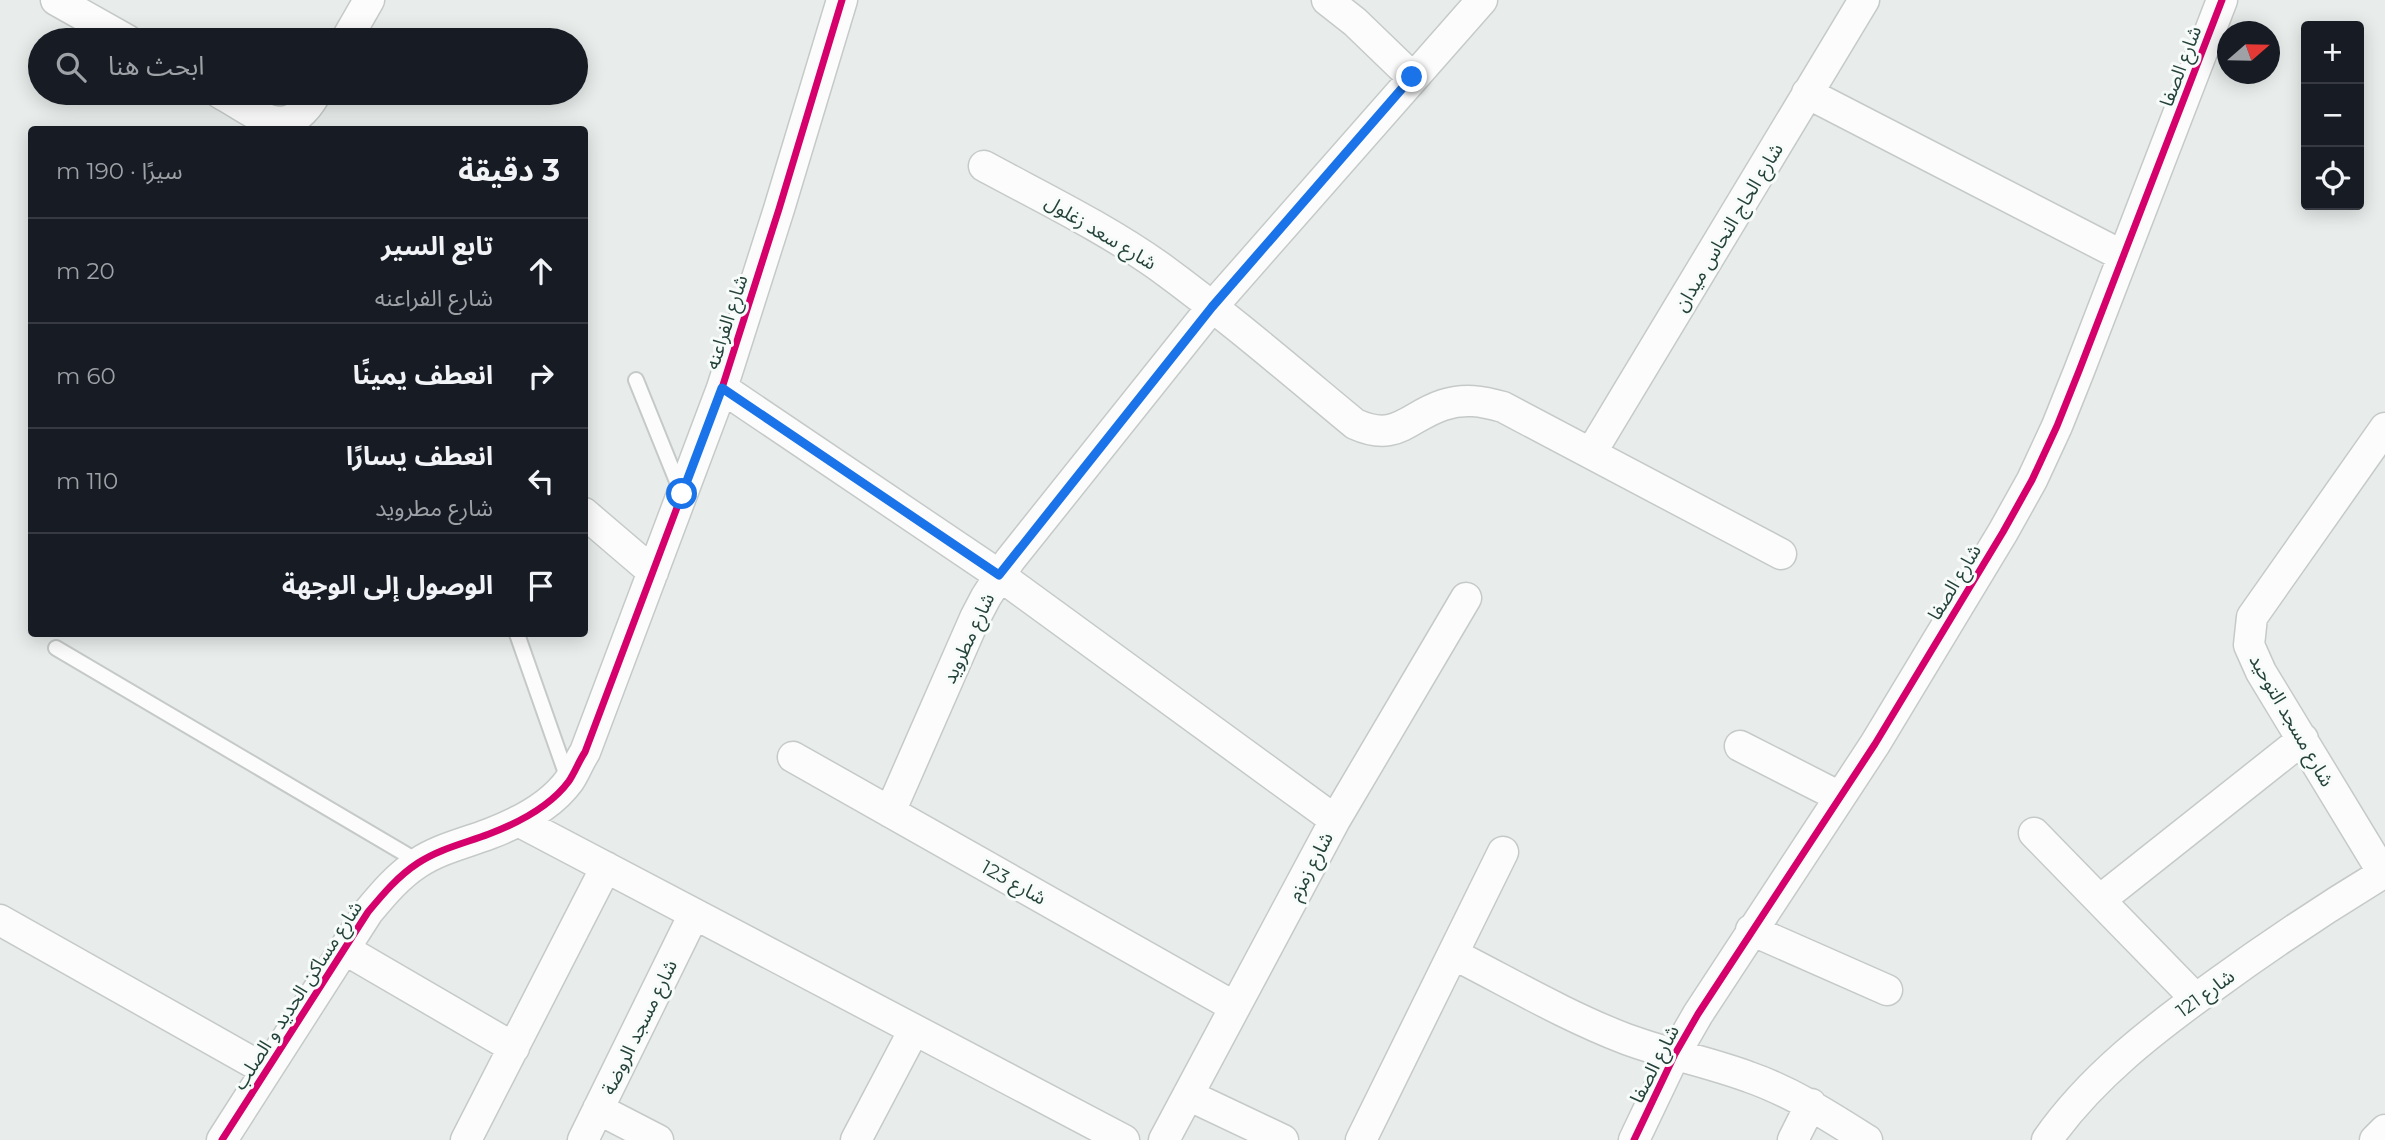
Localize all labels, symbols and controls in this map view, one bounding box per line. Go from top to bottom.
north arrow [2217,21,2280,84]
map controls [2301,21,2364,210]
button: + [2301,21,2364,84]
street label: شارع الصفا [2155,23,2208,110]
search box [28,28,588,105]
icon: search [52,48,90,86]
text: ابحث هنا [108,50,204,82]
route end [1396,61,1427,92]
button: − [2301,84,2364,147]
street label: شارع الحاج النحاس ميدان [1669,139,1790,317]
button: locate [2301,147,2364,210]
text: 3 دقيقة [458,152,560,189]
text: سيرًا · 190 m [56,157,182,185]
street label: شارع سعد زغلول [1040,190,1161,276]
text: تابع السير [381,230,493,262]
icon: ahead [522,252,560,290]
text: 20 m [56,257,115,285]
street label: شارع الفراعنه [700,272,754,373]
text: شارع الفراعنه [375,284,493,312]
icon: right [522,357,560,395]
text: انعطف يمينًا [353,359,493,391]
text: 60 m [56,362,116,390]
text: انعطف يسارًا [346,440,493,472]
icon: left [522,462,560,500]
text: 110 m [56,467,118,495]
route start [666,478,697,509]
text: شارع مطرويد [375,494,493,522]
street label: شارع الصفا [1923,540,1988,625]
icon: arrive [522,567,560,605]
text: الوصول إلى الوجهة [282,569,493,601]
street label: شارع مطرويد [937,589,1001,688]
street label: شارع مسجد التوحيد [2243,650,2339,792]
street label: شارع زمزم [1283,828,1341,906]
street label: شارع 123 [976,855,1050,911]
street label: شارع مساكن الحديد و الصلب [228,897,369,1095]
street label: شارع مسجد الروضة [597,956,684,1099]
street label: شارع 121 [2172,965,2240,1024]
street label: شارع الصفا [1625,1021,1686,1108]

